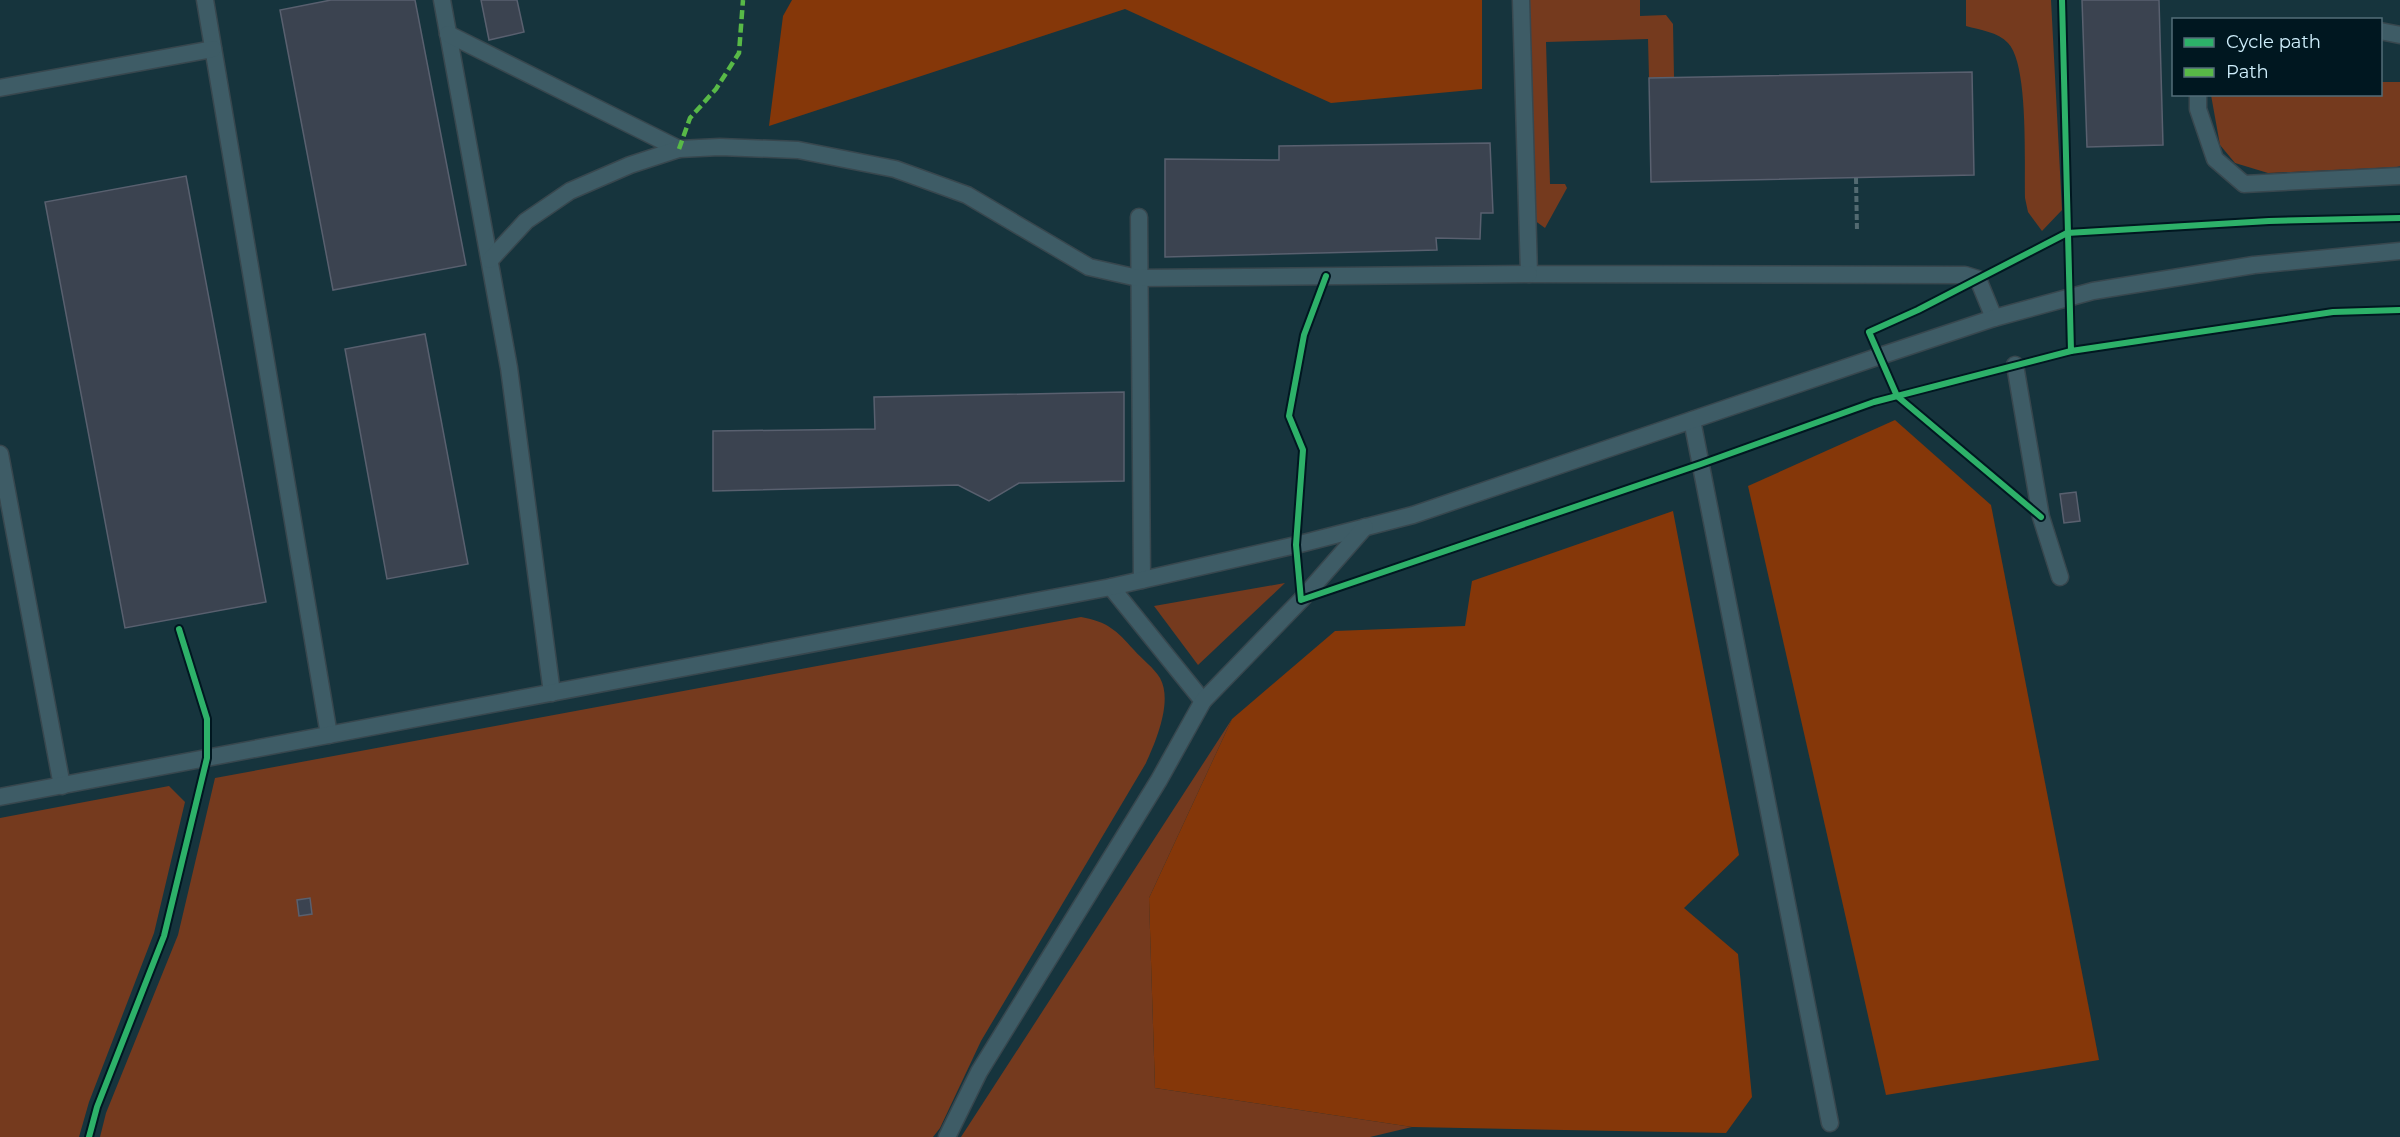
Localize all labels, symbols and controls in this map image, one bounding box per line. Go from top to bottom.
legend [2172,18,2382,96]
text: Cycle path [2226,31,2321,53]
text: Path [2226,61,2269,83]

